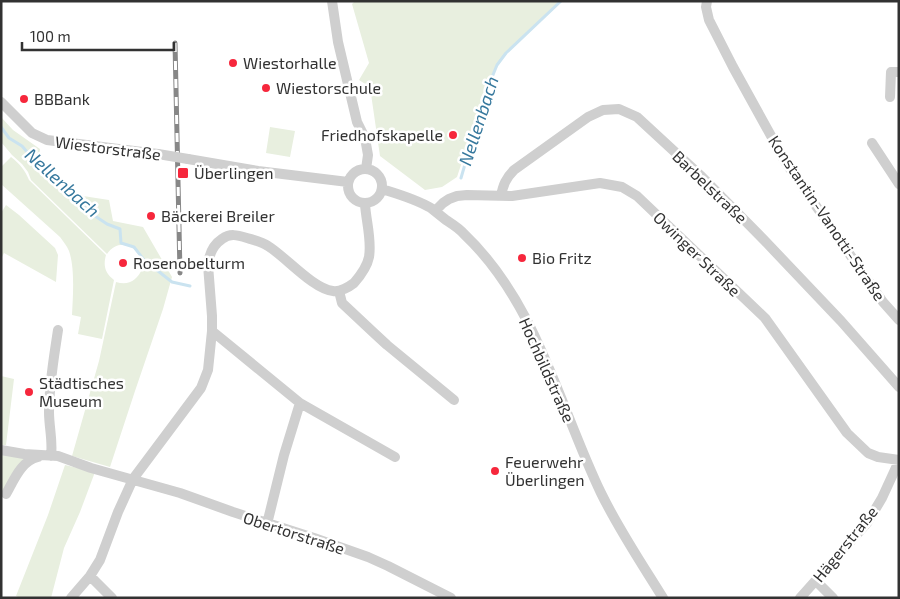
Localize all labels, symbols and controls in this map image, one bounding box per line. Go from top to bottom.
scale bar [22,20,175,52]
text: 100 m [30,27,71,45]
place label: Wiestorhalle [243,53,337,72]
marker: Wiestorhalle [227,57,239,69]
water label: Nellenbach [453,73,503,168]
place label: Wiestorschule [276,78,381,97]
marker: Wiestorschule [260,82,272,94]
place label: BBBank [34,89,90,108]
marker: BBBank [18,93,30,105]
place label: Friedhofskapelle [321,125,443,144]
marker: Friedhofskapelle [447,129,459,141]
street label: Konstantin-Vanotti-Straße [765,131,890,304]
street label: Wiestorstraße [54,132,162,163]
water label: Nellenbach [21,143,104,221]
street label: Barbelstraße [669,146,752,227]
place label: Überlingen [194,163,274,182]
marker: Überlingen [176,166,190,180]
place label: Bäckerei Breiler [161,206,275,225]
street label: Owinger Straße [650,207,745,300]
marker: Bäckerei Breiler [145,210,157,222]
place label: Bio Fritz [532,248,592,267]
marker: Bio Fritz [516,252,528,264]
place label: Rosenobelturm [133,253,245,272]
marker: Rosenobelturm [117,257,129,269]
street label: Hochbildstraße [516,314,579,425]
place label: Städtisches Museum [39,373,124,410]
marker: Städtisches Museum [23,386,35,398]
place label: Feuerwehr Überlingen [505,452,585,489]
marker: Feuerwehr Überlingen [489,465,501,477]
street label: Hägerstraße [808,502,881,585]
street label: Obertorstraße [241,507,347,558]

